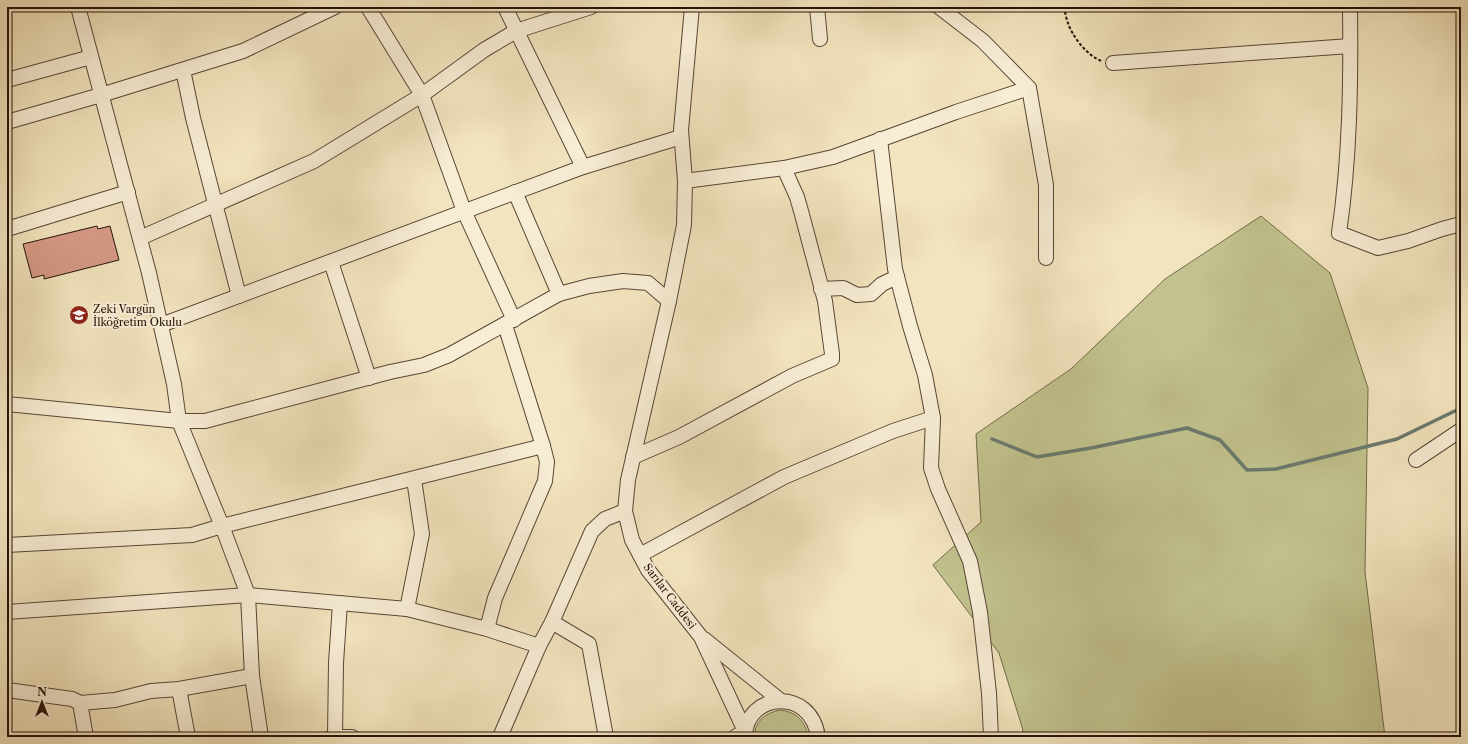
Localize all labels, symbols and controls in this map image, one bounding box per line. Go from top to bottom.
place label: Zeki Vargün İlköğretim Okulu [93,302,182,329]
school or university icon: Zeki Vargün İlköğretim Okulu [68,304,90,326]
street label: Sarılar Caddesi [641,560,700,632]
north arrow [22,682,62,722]
text: N [37,685,47,699]

